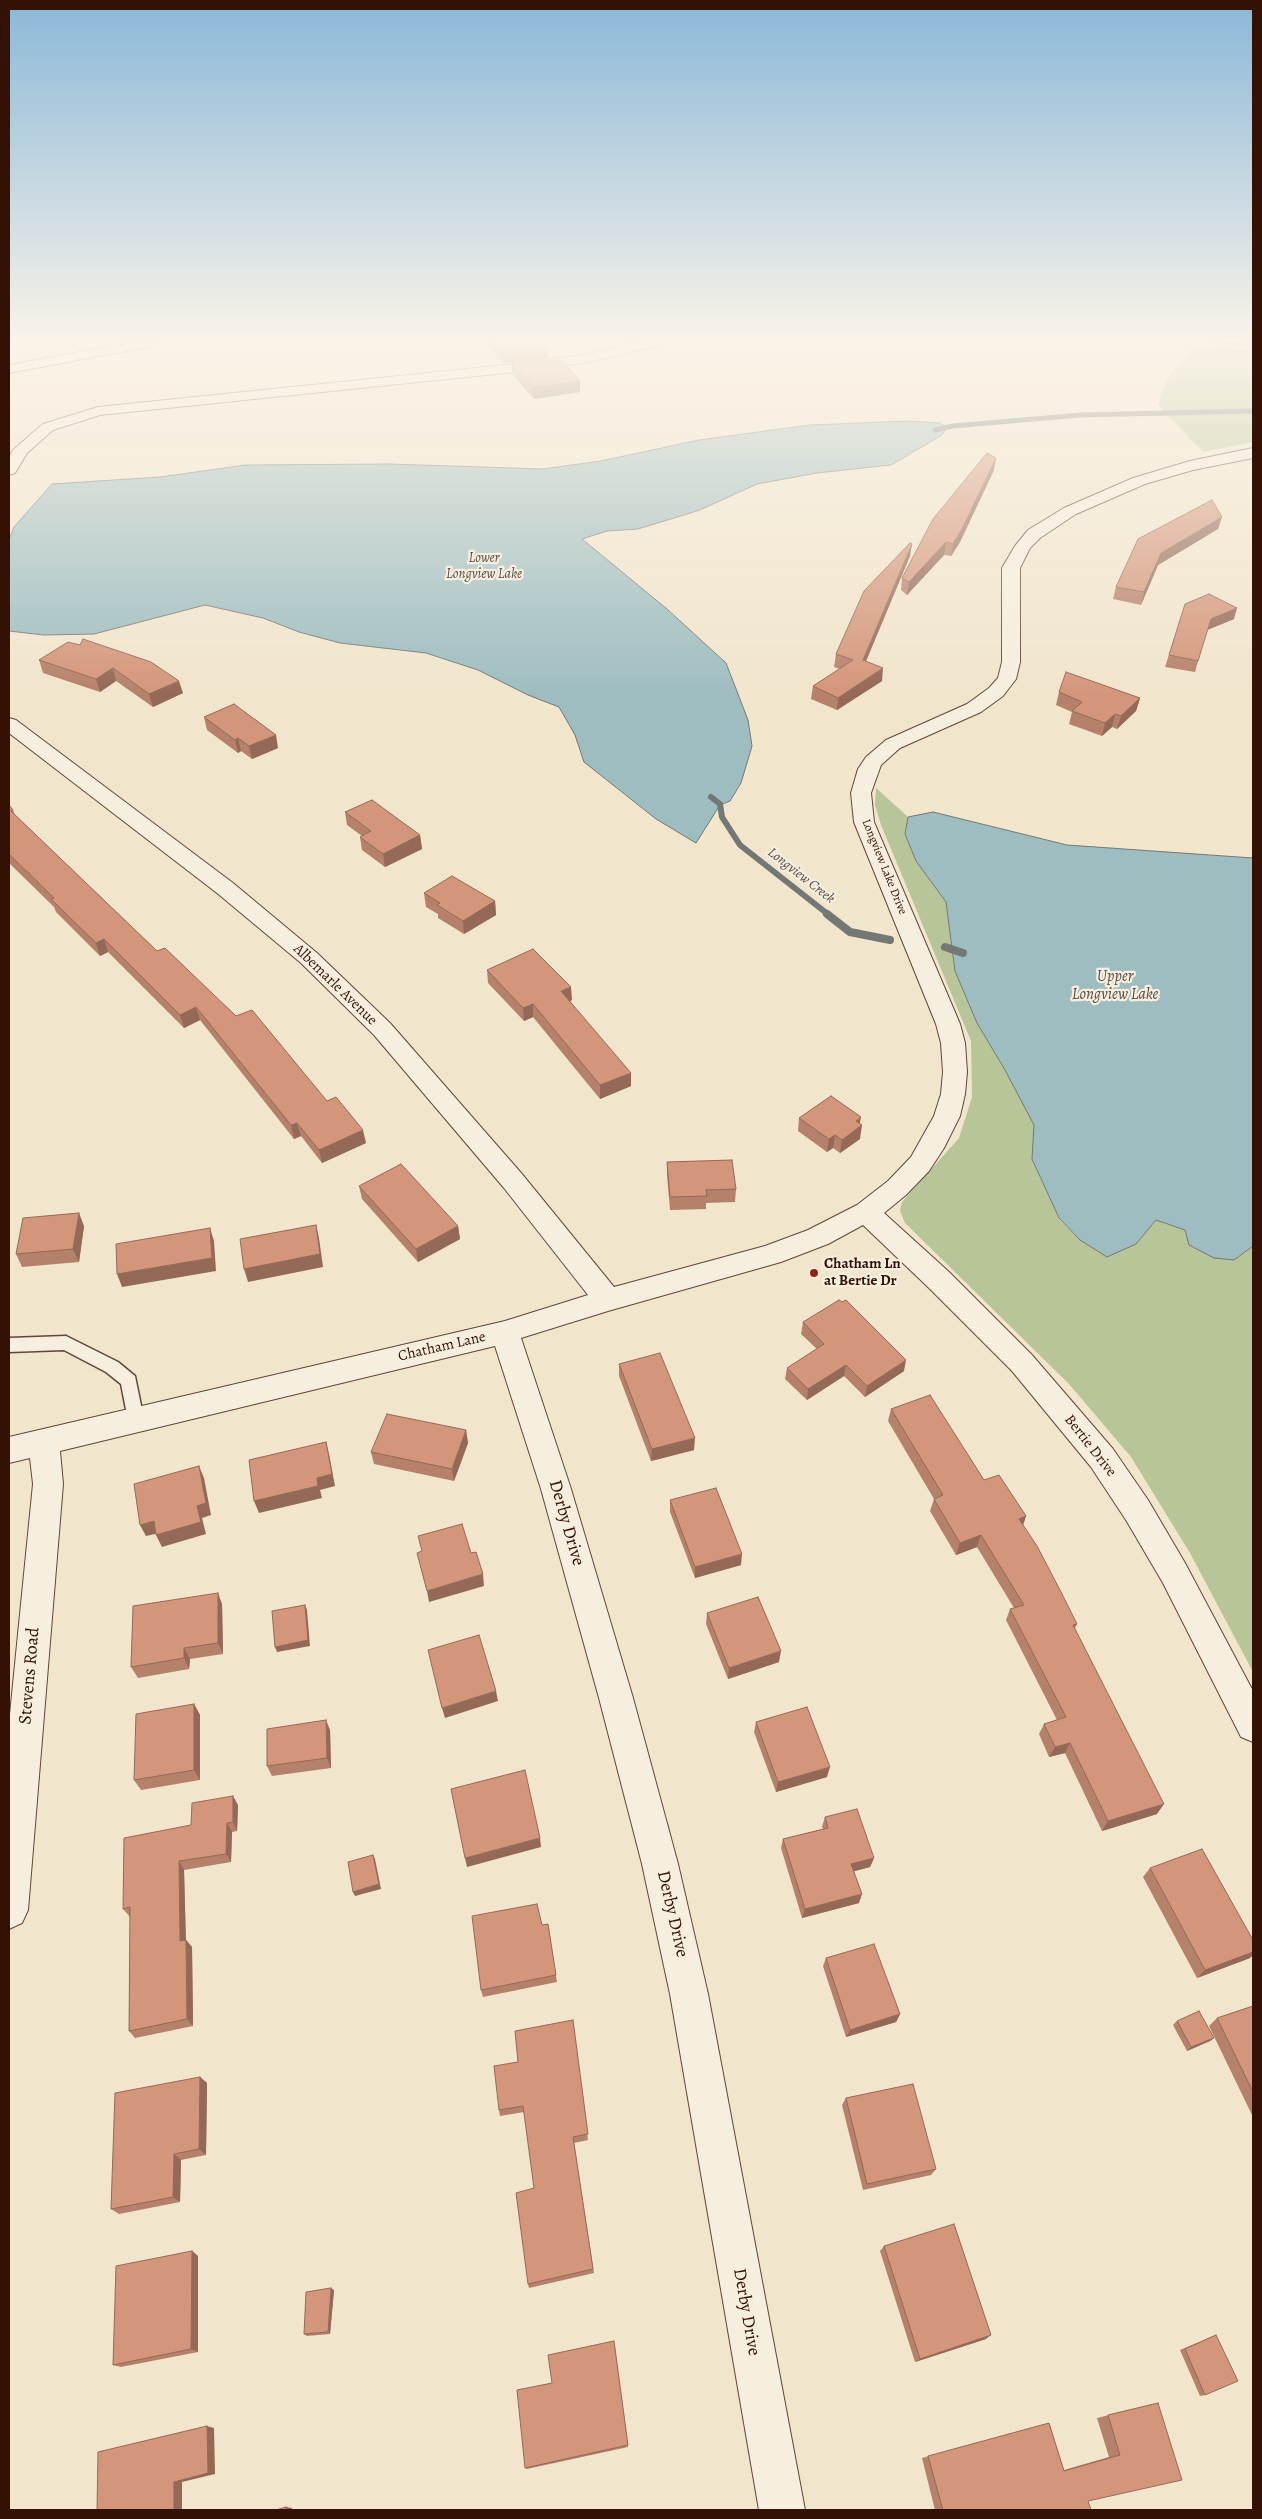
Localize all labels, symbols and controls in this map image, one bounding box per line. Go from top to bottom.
water label: Lower Longview Lake [446,551,522,584]
street label: Longview Lake Drive [858,817,910,917]
water label: Longview Creek [764,845,838,907]
street label: Albemarle Avenue [289,940,381,1030]
water label: Upper Longview Lake [1072,967,1158,1005]
place label: Chatham Ln at Bertie Dr [824,1255,901,1290]
marker: Chatham Ln at Bertie Dr [808,1267,820,1279]
street label: Chatham Lane [396,1328,488,1366]
street label: Bertie Drive [1060,1411,1120,1481]
street label: Derby Drive [543,1478,589,1568]
street label: Stevens Road [15,1627,45,1725]
street label: Derby Drive [652,1868,692,1960]
street label: Derby Drive [728,2267,764,2357]

